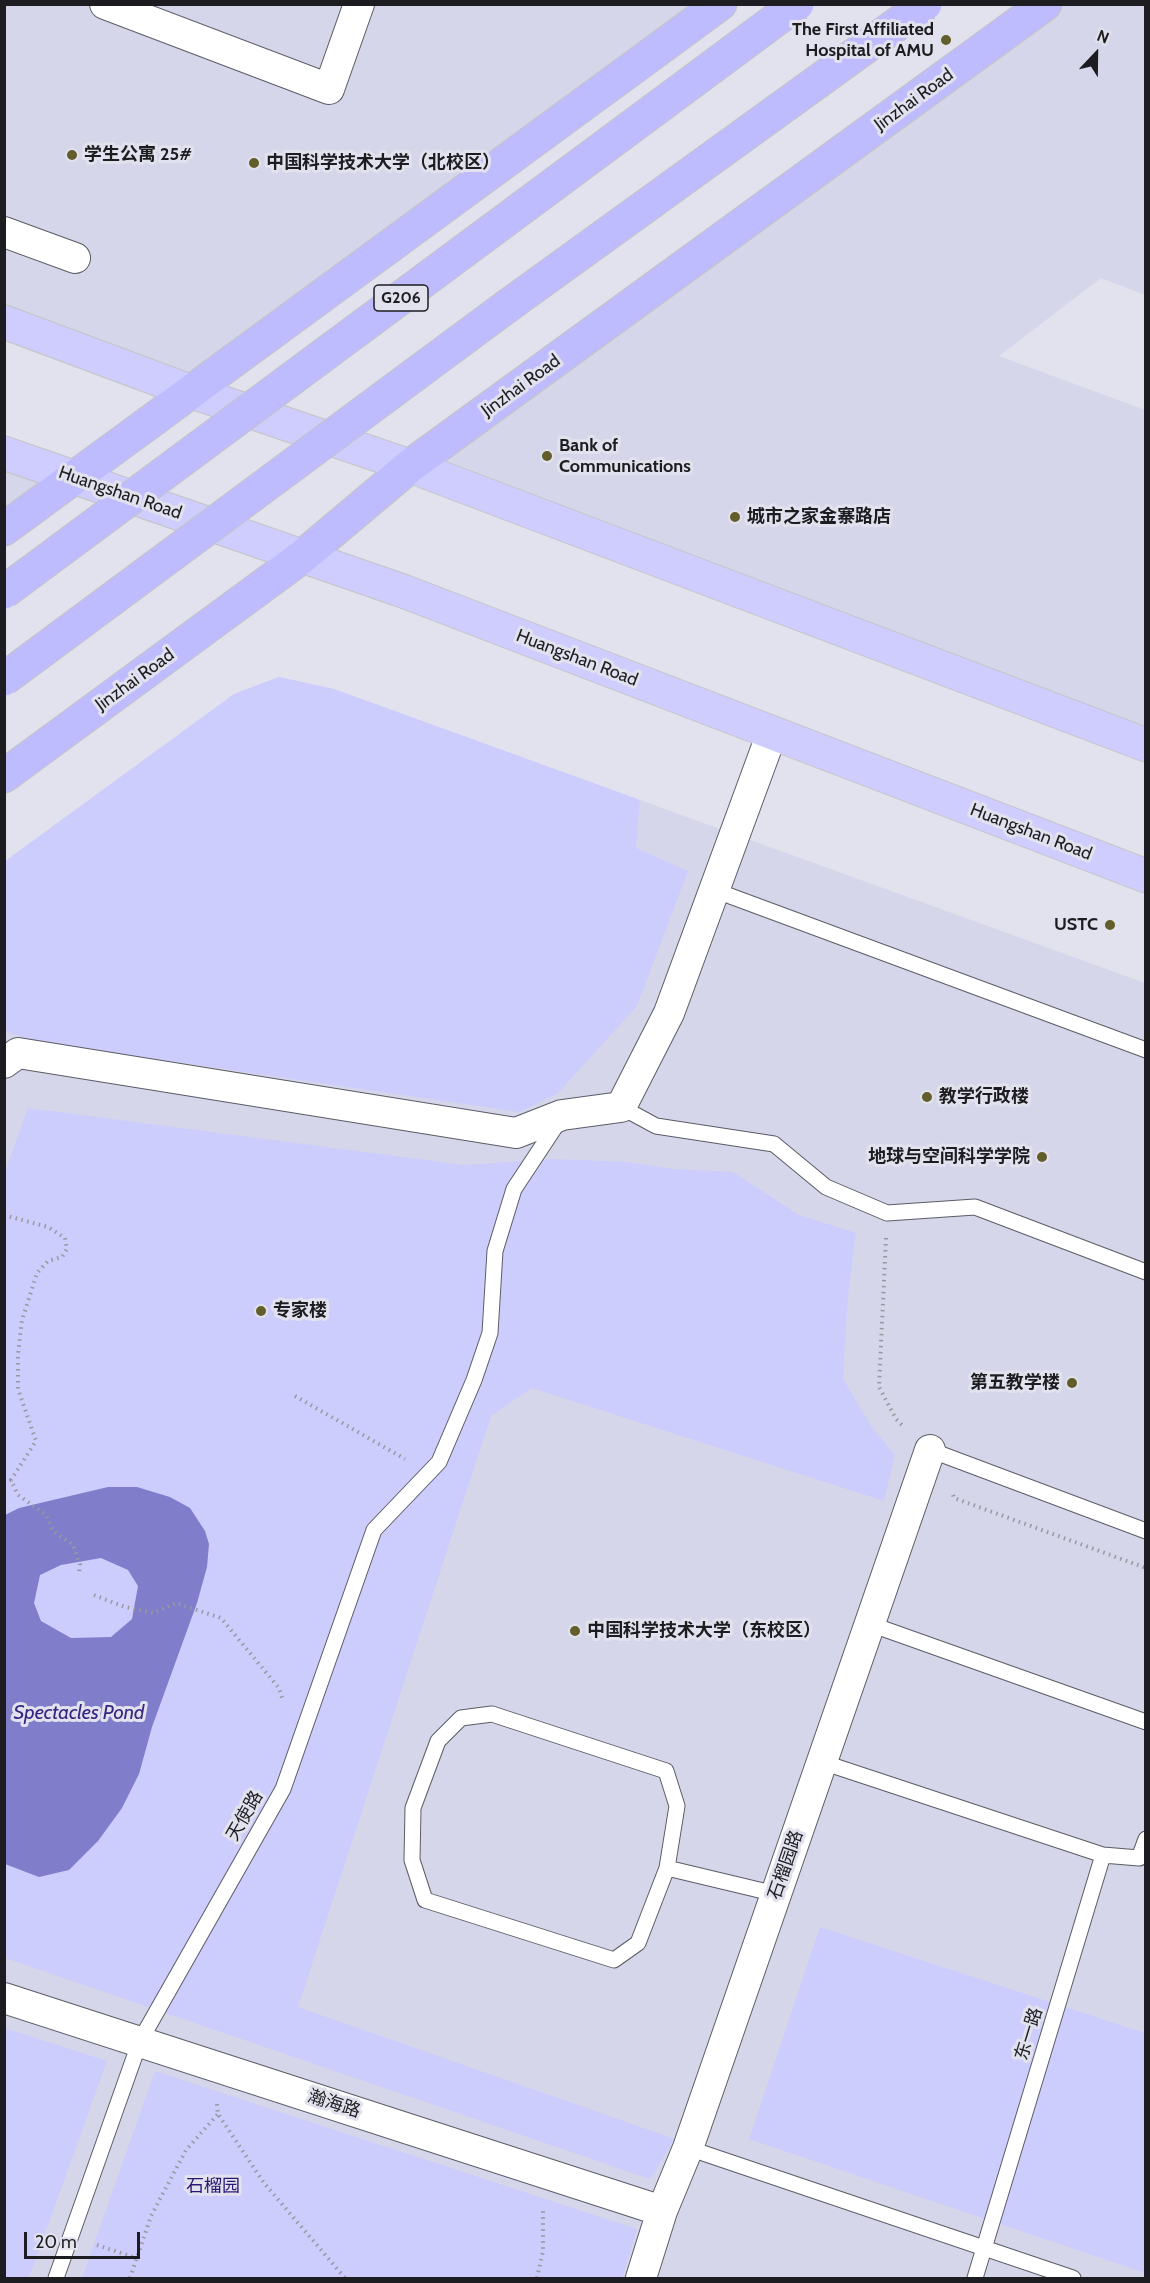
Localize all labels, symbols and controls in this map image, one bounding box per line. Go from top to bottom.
place label: The First Affiliated Hospital of AMU [792,19,934,62]
north arrow [1066,24,1126,84]
text: N [1094,26,1112,48]
marker: The First Affiliated Hospital of AMU [939,33,953,47]
street label: Jinzhai Road [870,64,958,136]
place label: 学生公寓 25# [84,144,192,166]
marker: 学生公寓 25# [65,148,79,162]
place label: 中国科学技术大学（北校区） [266,152,500,174]
marker: 中国科学技术大学（北校区） [247,156,261,170]
road number: G206 [374,285,428,311]
street label: Jinzhai Road [477,350,565,422]
place label: Bank of Communications [559,435,691,478]
marker: Bank of Communications [540,449,554,463]
street label: Huangshan Road [56,462,184,524]
place label: 城市之家金寨路店 [747,506,891,528]
marker: 城市之家金寨路店 [728,510,742,524]
street label: Huangshan Road [513,625,641,691]
street label: Jinzhai Road [91,644,179,716]
street label: Huangshan Road [967,799,1095,865]
place label: USTC [1054,914,1098,936]
marker: USTC [1103,918,1117,932]
place label: 教学行政楼 [939,1086,1029,1108]
marker: 教学行政楼 [920,1090,934,1104]
place label: 地球与空间科学学院 [868,1146,1030,1168]
marker: 地球与空间科学学院 [1035,1150,1049,1164]
place label: 专家楼 [273,1300,327,1322]
marker: 专家楼 [254,1304,268,1318]
place label: 第五教学楼 [970,1372,1060,1394]
marker: 第五教学楼 [1065,1376,1079,1390]
place label: 中国科学技术大学（东校区） [587,1620,821,1642]
marker: 中国科学技术大学（东校区） [568,1624,582,1638]
water label: Spectacles Pond [14,1701,144,1725]
street label: 天使路 [222,1787,268,1845]
street label: 石榴园路 [764,1827,808,1903]
street label: 东一路 [1011,2005,1047,2063]
street label: 瀚海路 [305,2085,363,2123]
park label: 石榴园 [186,2176,240,2198]
scale bar [27,2220,142,2258]
text: 20 m [35,2231,77,2253]

